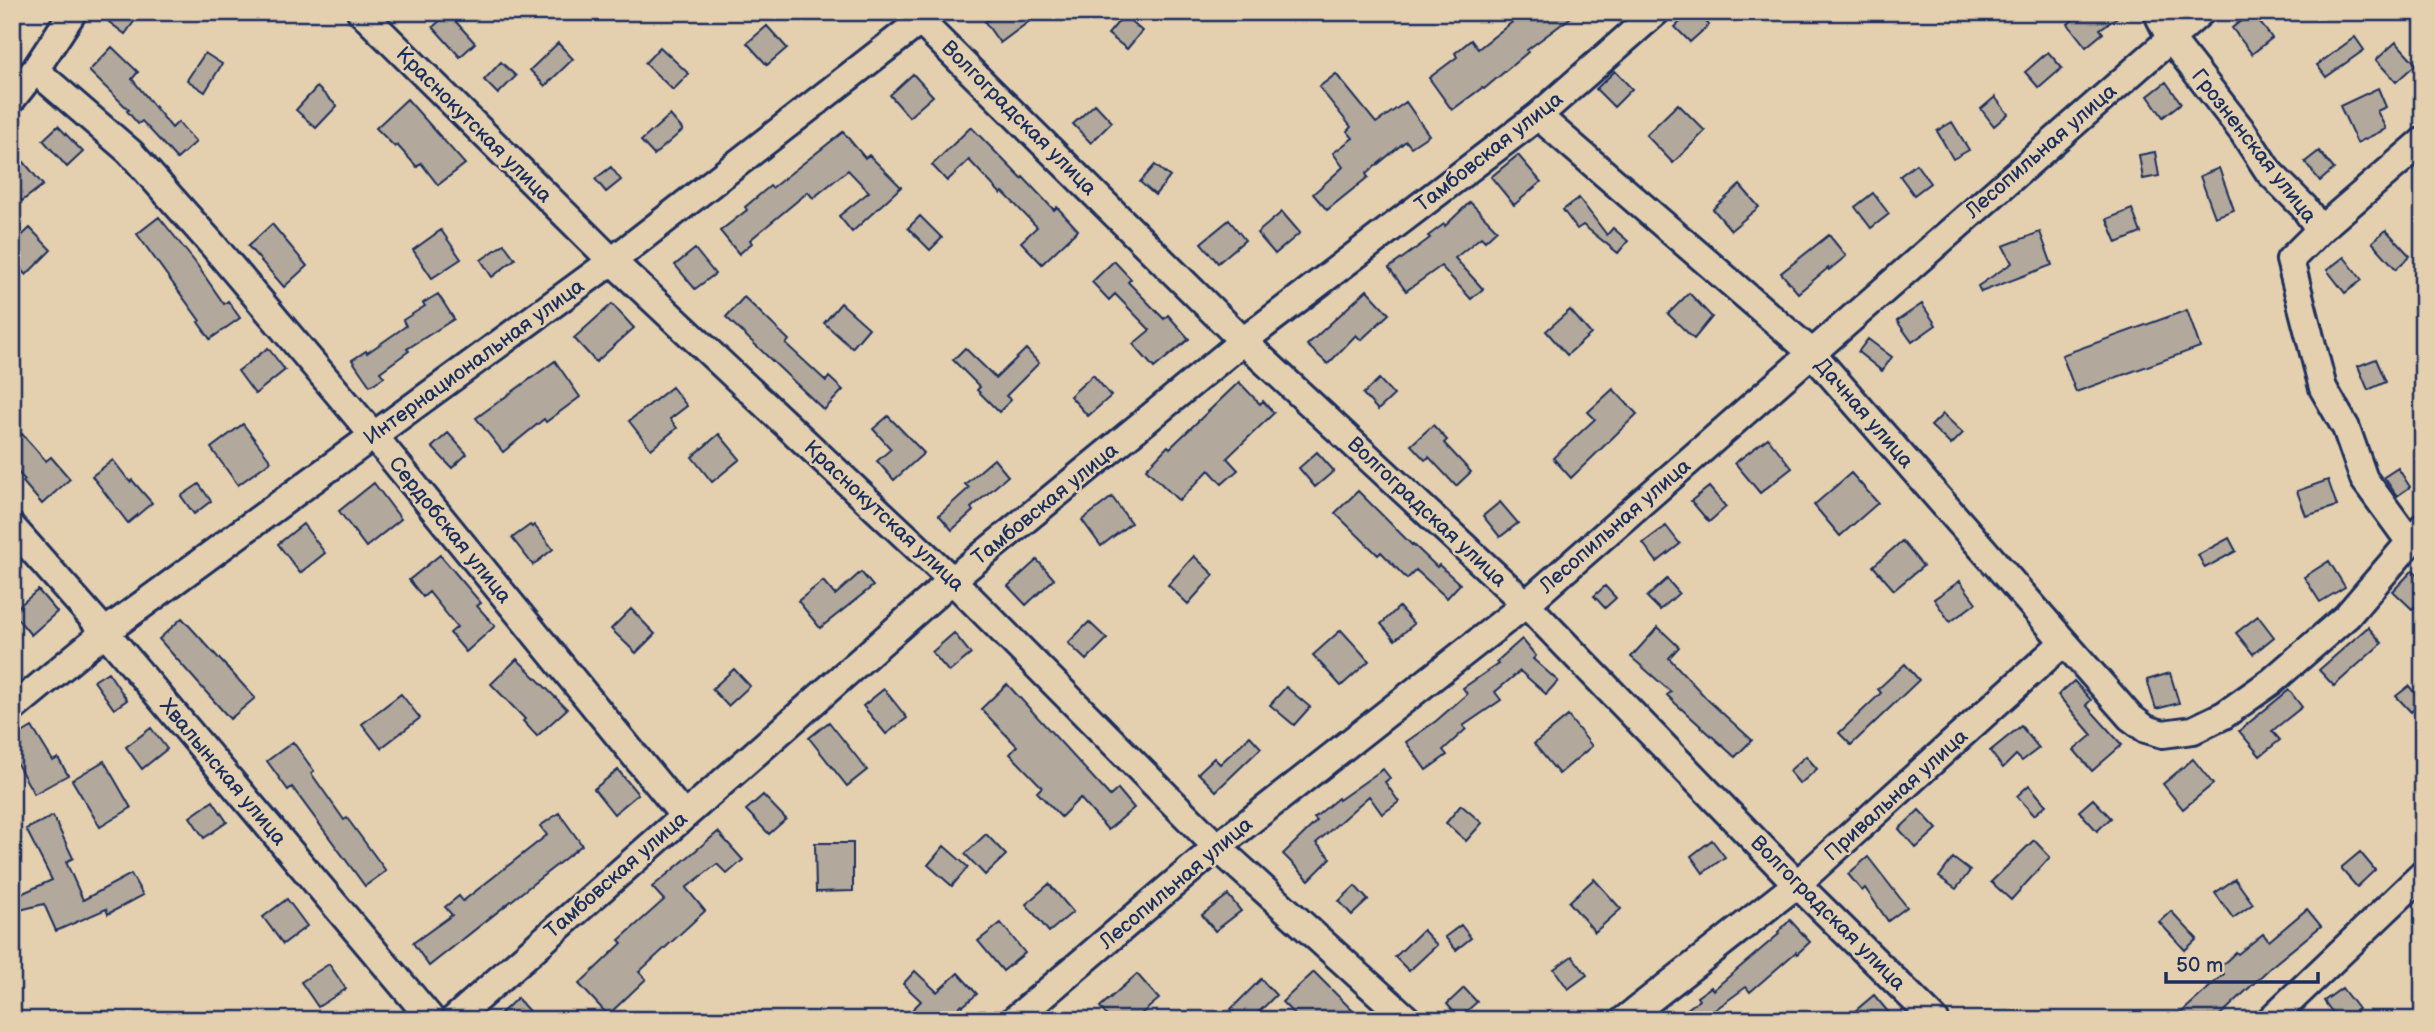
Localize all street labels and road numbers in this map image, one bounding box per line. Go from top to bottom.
street label: Волгоградская улица [936,35,1102,201]
street label: Краснокутская улица [391,42,558,209]
street label: Грозненская улица [2186,64,2322,229]
street label: Лесопильная улица [1959,78,2122,224]
street label: Тамбовская улица [1410,86,1568,218]
street label: Интернациональная улица [359,273,590,450]
street label: Дачная улица [1809,353,1919,474]
street label: Волгоградская улица [1342,432,1512,593]
street label: Краснокутская улица [799,435,970,597]
street label: Тамбовская улица [967,437,1124,571]
street label: Сердобская улица [383,452,517,609]
street label: Лесопильная улица [1533,453,1696,599]
street label: Хвалынская улица [154,693,292,851]
street label: Привальная улица [1819,724,1973,866]
street label: Тамбовская улица [540,806,693,944]
street label: Лесопильная улица [1094,811,1258,955]
street label: Волгоградская улица [1745,830,1911,996]

